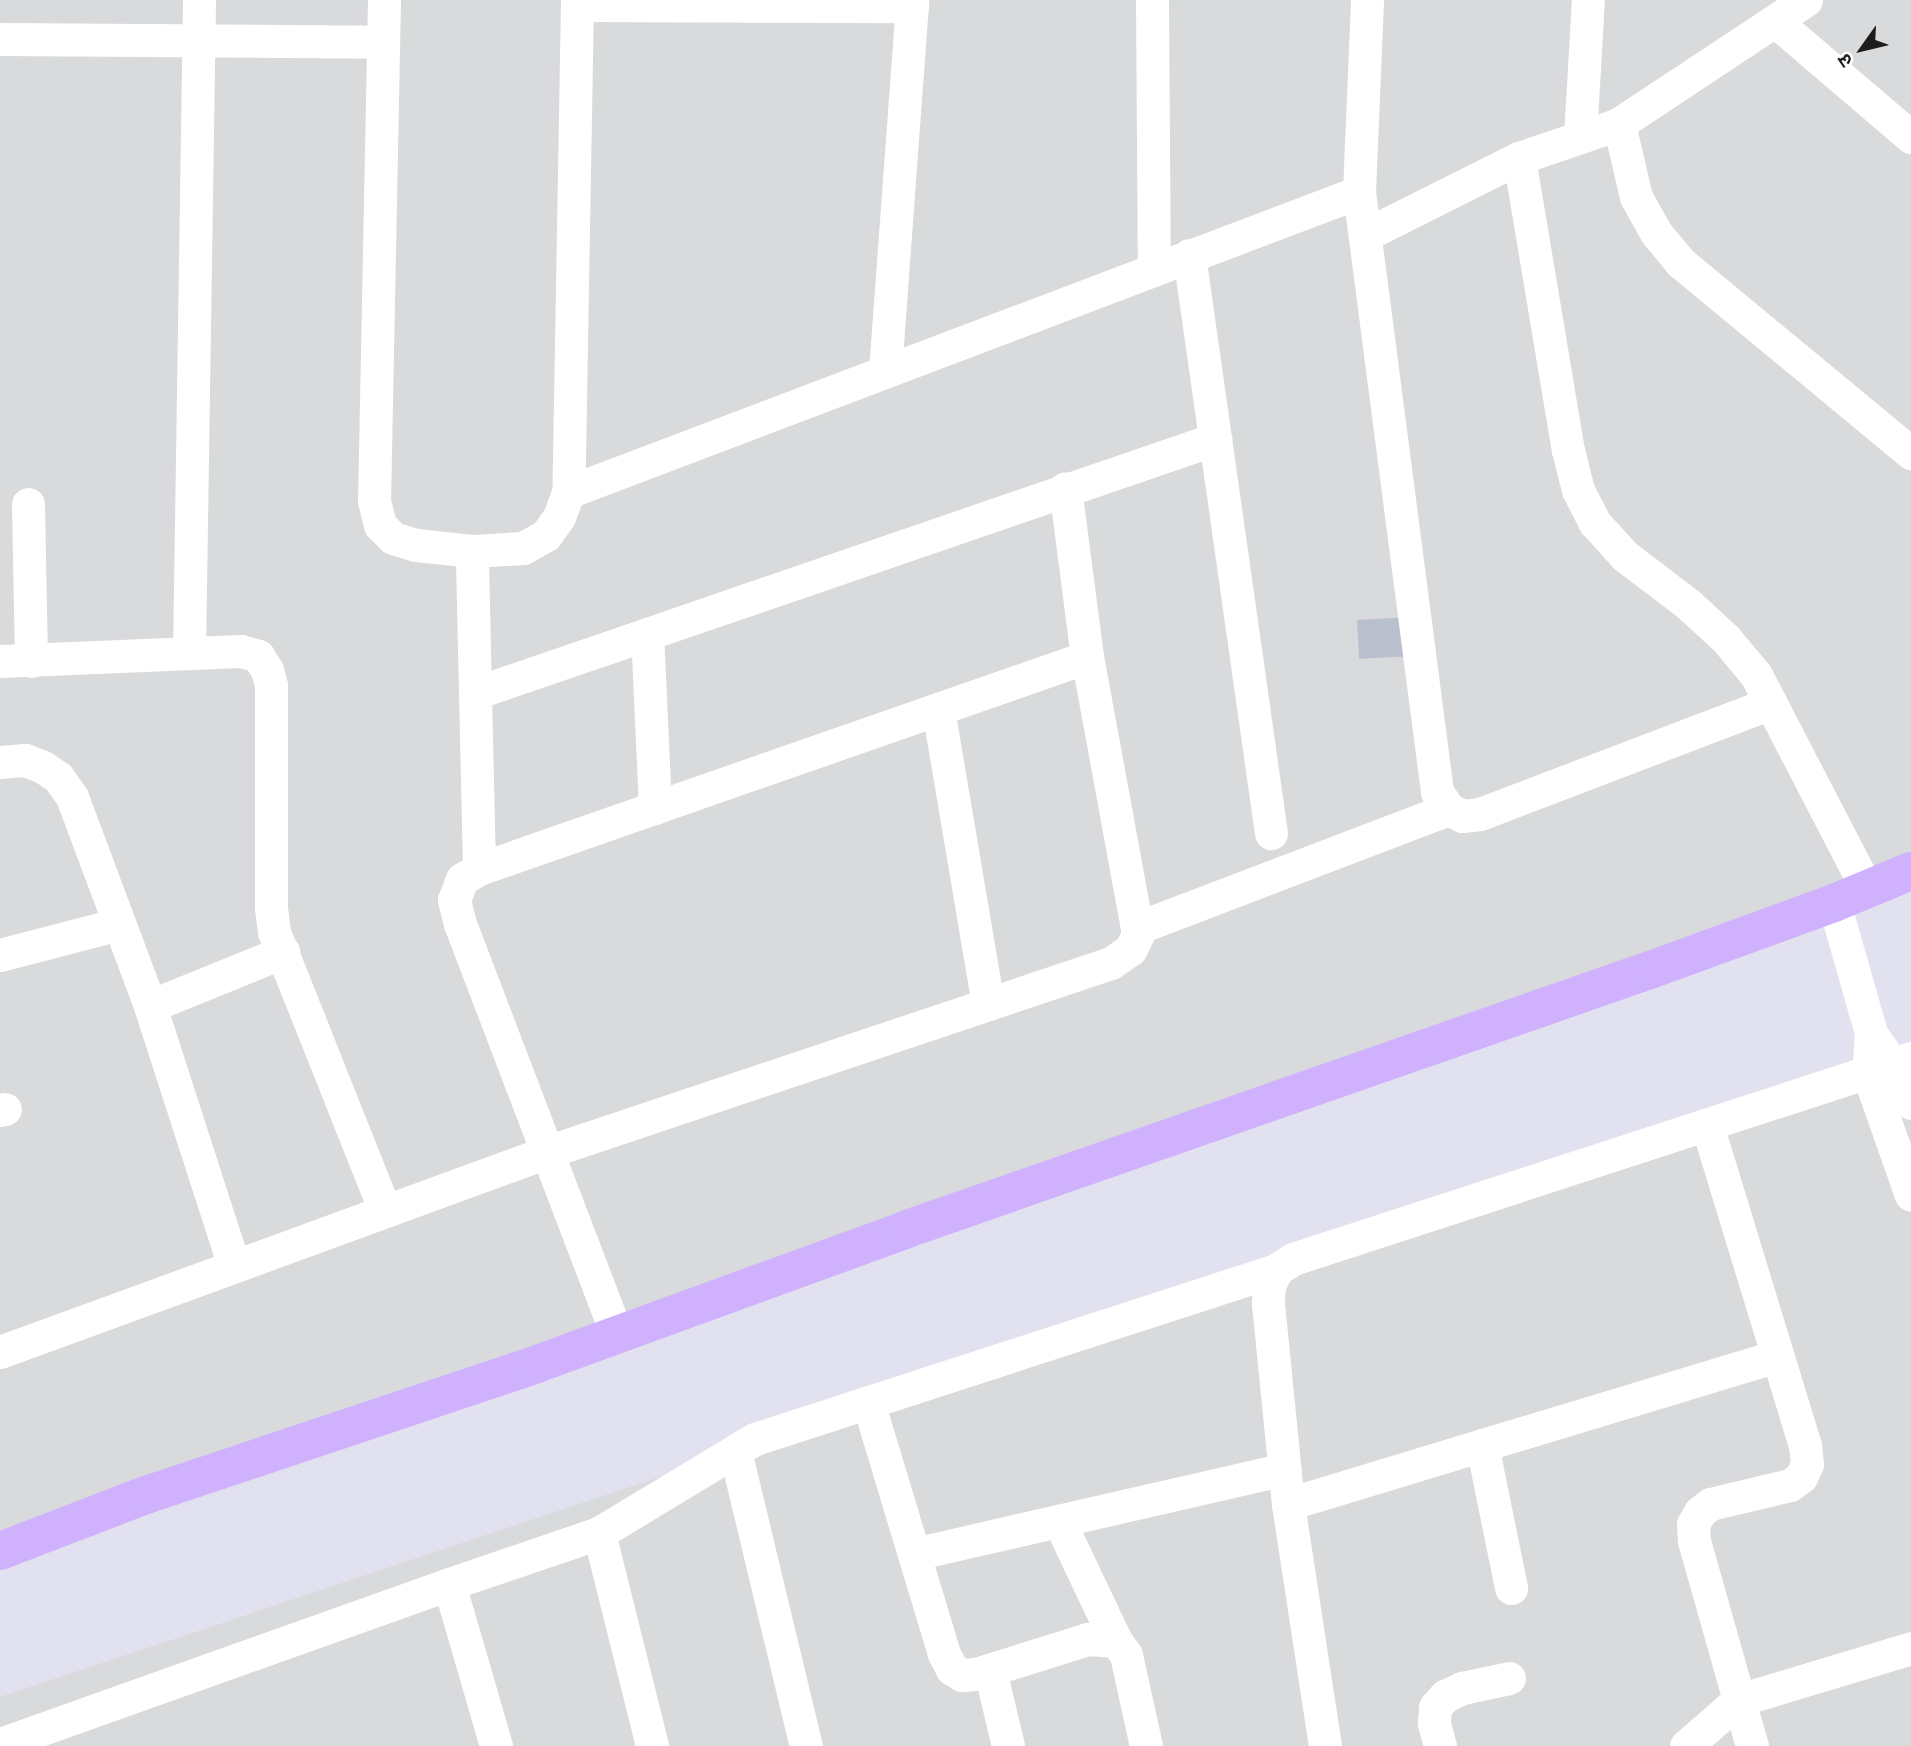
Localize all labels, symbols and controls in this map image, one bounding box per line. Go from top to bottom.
north arrow [1827,14,1897,84]
text: उ [1832,50,1857,72]

